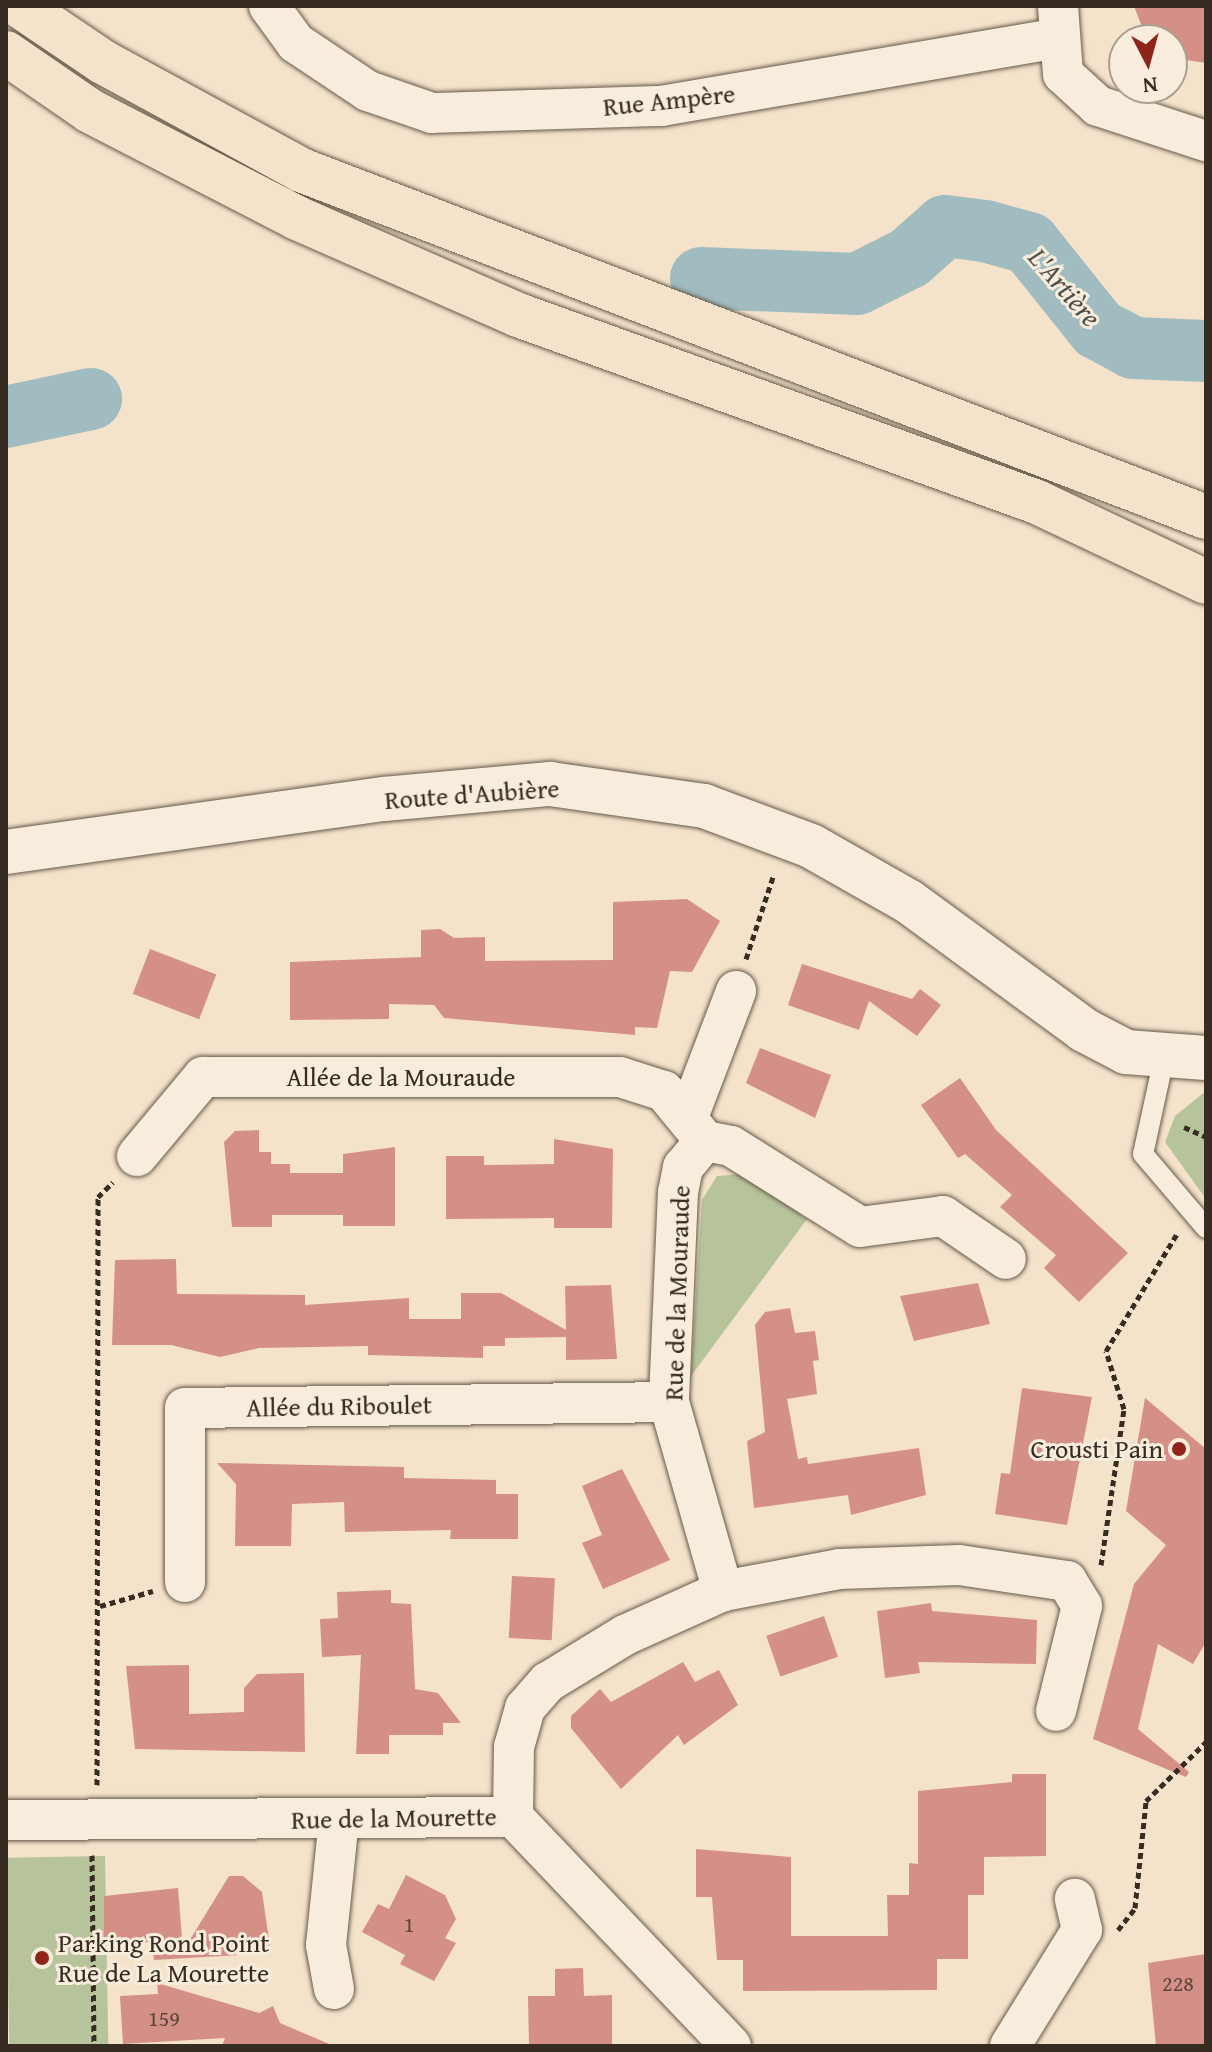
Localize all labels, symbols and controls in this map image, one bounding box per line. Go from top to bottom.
north arrow [1108,24,1188,104]
text: N [1141,69,1159,103]
street label: Rue Ampère [601,78,737,122]
water label: L'Artière [1022,241,1108,333]
street label: Route d'Aubière [383,772,561,816]
street label: Allée de la Mouraude [286,1061,516,1093]
street label: Rue de la Mouraude [658,1185,696,1401]
street label: Allée du Riboulet [246,1389,432,1423]
place label: Crousti Pain [1031,1433,1163,1465]
marker: Crousti Pain [1170,1440,1188,1458]
street label: Rue de la Mourette [291,1801,497,1835]
house number: 1 [404,1912,414,1938]
place label: Parking Rond Point Rue de La Mourette [58,1927,270,1988]
marker: Parking Rond Point Rue de La Mourette [33,1949,51,1967]
house number: 228 [1162,1971,1194,1997]
house number: 159 [148,2006,180,2032]

